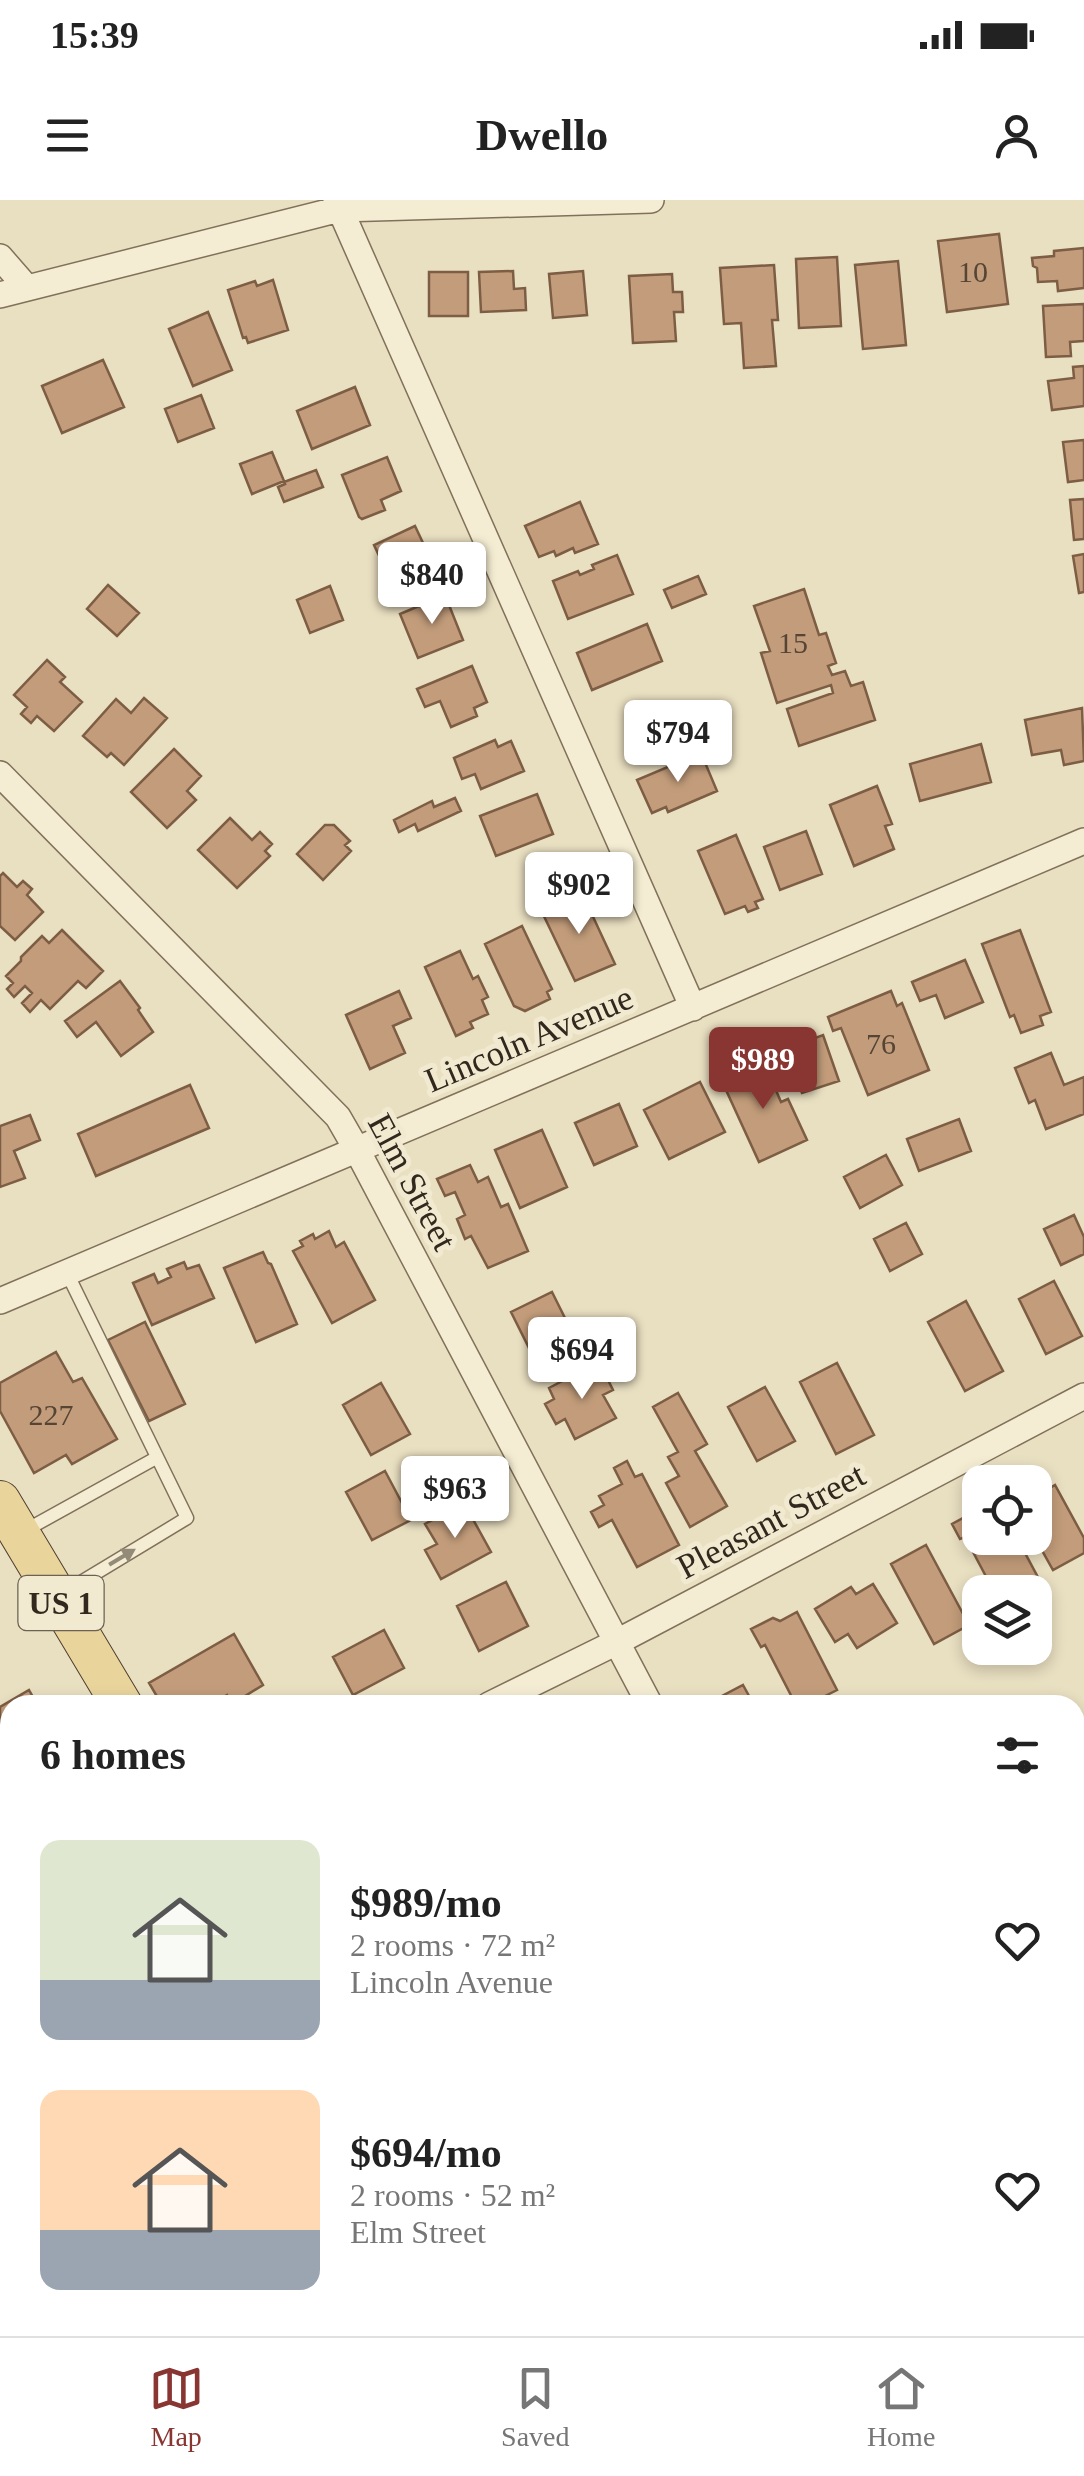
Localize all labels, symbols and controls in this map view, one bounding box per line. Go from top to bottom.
text: 15:39 [50,14,139,56]
icon: menu [40,108,95,163]
icon: person [989,108,1044,163]
text: Dwello [476,110,608,160]
house number: 10 [958,255,988,288]
pin: $840 [373,542,491,627]
text: $840 [400,556,464,592]
house number: 15 [778,626,808,659]
pin: $794 [619,700,737,785]
text: $794 [646,714,710,750]
pin: $902 [520,852,638,937]
text: $902 [547,866,611,902]
street label: Lincoln Avenue [419,978,639,1100]
pin: $989 [704,1027,822,1112]
house number: 76 [866,1027,896,1060]
text: $989 [731,1041,795,1077]
street label: Elm Street [360,1107,464,1257]
pin: $694 [523,1317,641,1402]
text: $694 [550,1331,614,1367]
house number: 227 [29,1398,74,1431]
street label: Pleasant Street [670,1455,872,1587]
pin: $963 [396,1456,514,1541]
map controls [962,1465,1052,1665]
button: locate [962,1465,1052,1555]
text: $963 [423,1470,487,1506]
one-way arrow [108,1549,136,1566]
button: layers [962,1575,1052,1665]
road number: US 1 [18,1576,104,1630]
icon: filters [990,1728,1045,1783]
text: 6 homes [40,1732,186,1778]
icon: home [120,1880,240,2000]
text: $989/mo [350,1880,502,1926]
icon: heart [990,1913,1045,1968]
text: 2 rooms · 72 m² [350,1927,555,1963]
text: Lincoln Avenue [350,1964,553,2000]
icon: home [120,2130,240,2250]
text: $694/mo [350,2130,502,2176]
icon: heart [990,2163,1045,2218]
text: 2 rooms · 52 m² [350,2177,555,2213]
text: Elm Street [350,2214,486,2250]
tab: Map [149,2361,204,2453]
tab: Saved [501,2361,570,2453]
tab: Home [867,2361,935,2453]

